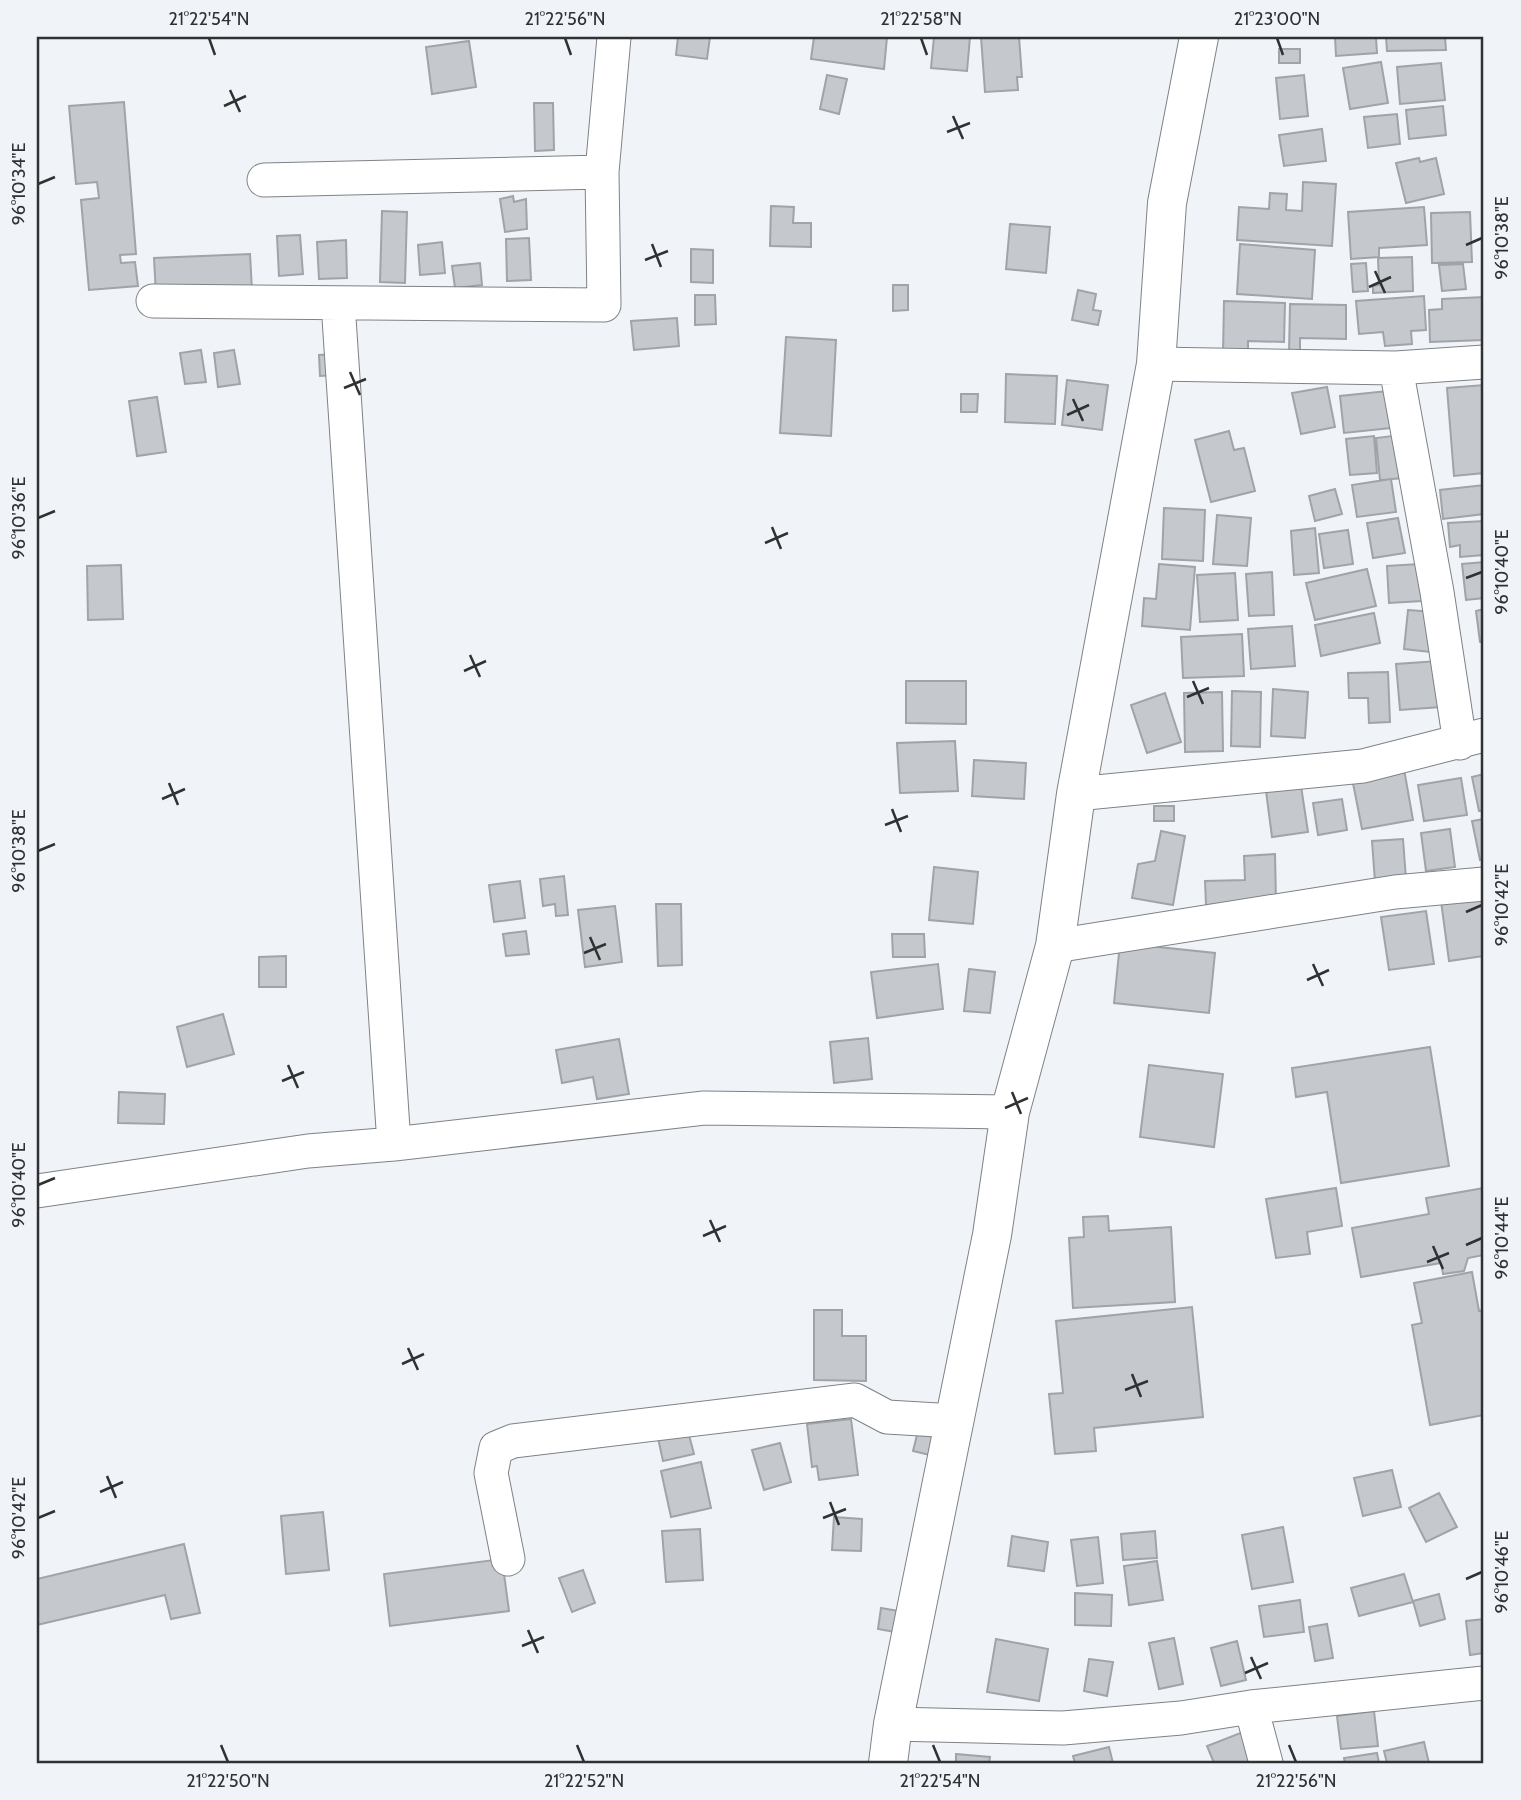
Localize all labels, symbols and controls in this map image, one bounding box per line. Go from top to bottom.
text: 21°22'54"N [169,8,249,30]
text: 21°22'56"N [525,8,605,30]
text: 21°22'58"N [880,8,962,30]
text: 21°23'00"N [1234,8,1320,30]
text: 96°10'34"E [8,143,30,225]
text: 96°10'38"E [1491,196,1513,280]
text: 96°10'36"E [8,477,30,559]
text: 96°10'40"E [1491,529,1513,615]
text: 96°10'38"E [8,809,30,893]
text: 96°10'42"E [1491,864,1513,946]
text: 96°10'40"E [8,1142,30,1228]
text: 96°10'44"E [1491,1196,1513,1280]
text: 96°10'42"E [8,1477,30,1559]
text: 96°10'46"E [1491,1530,1513,1614]
text: 21°22'50"N [186,1770,270,1792]
text: 21°22'52"N [544,1770,624,1792]
text: 21°22'54"N [900,1770,980,1792]
text: 21°22'56"N [1256,1770,1336,1792]

